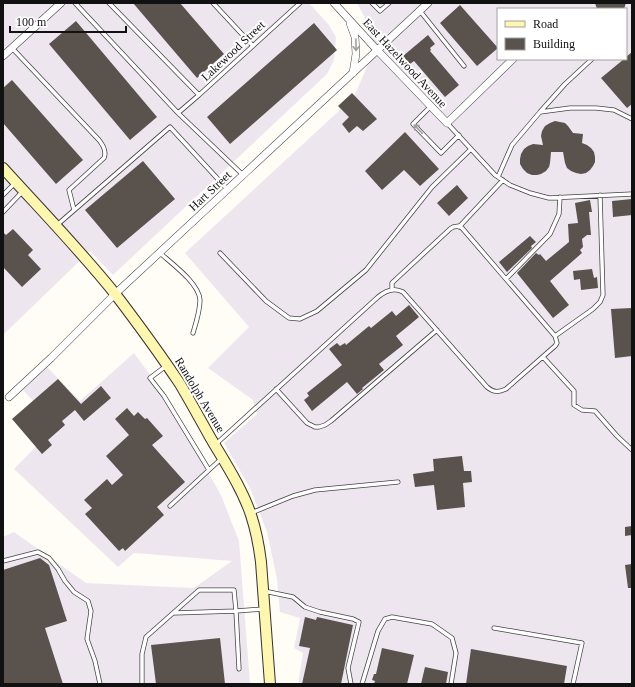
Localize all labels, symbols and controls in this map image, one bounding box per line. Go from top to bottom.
scale bar [10,8,126,34]
legend [497,8,627,60]
text: 100 m [16,15,47,29]
street label: East Hazelwood Avenue [360,15,450,111]
text: Road [533,17,558,31]
street label: Lakewood Street [198,18,268,84]
text: Building [533,37,575,51]
one-way arrow [352,38,359,51]
one-way arrow [413,124,423,134]
street label: Hart Street [186,168,234,214]
street label: Randolph Avenue [172,355,228,435]

